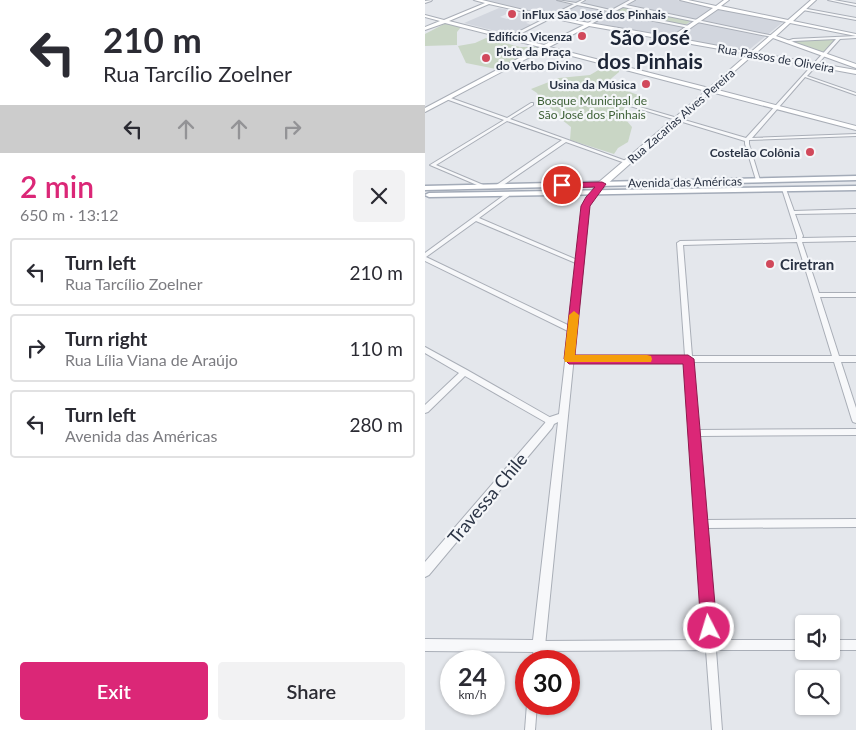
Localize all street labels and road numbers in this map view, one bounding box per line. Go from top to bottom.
street label: Rua Passos de Oliveira [716,40,836,76]
street label: Rua Zacarias Alves Pereira [624,65,738,167]
street label: Avenida das Américas [628,174,742,190]
street label: Travessa Chile [443,448,531,548]

